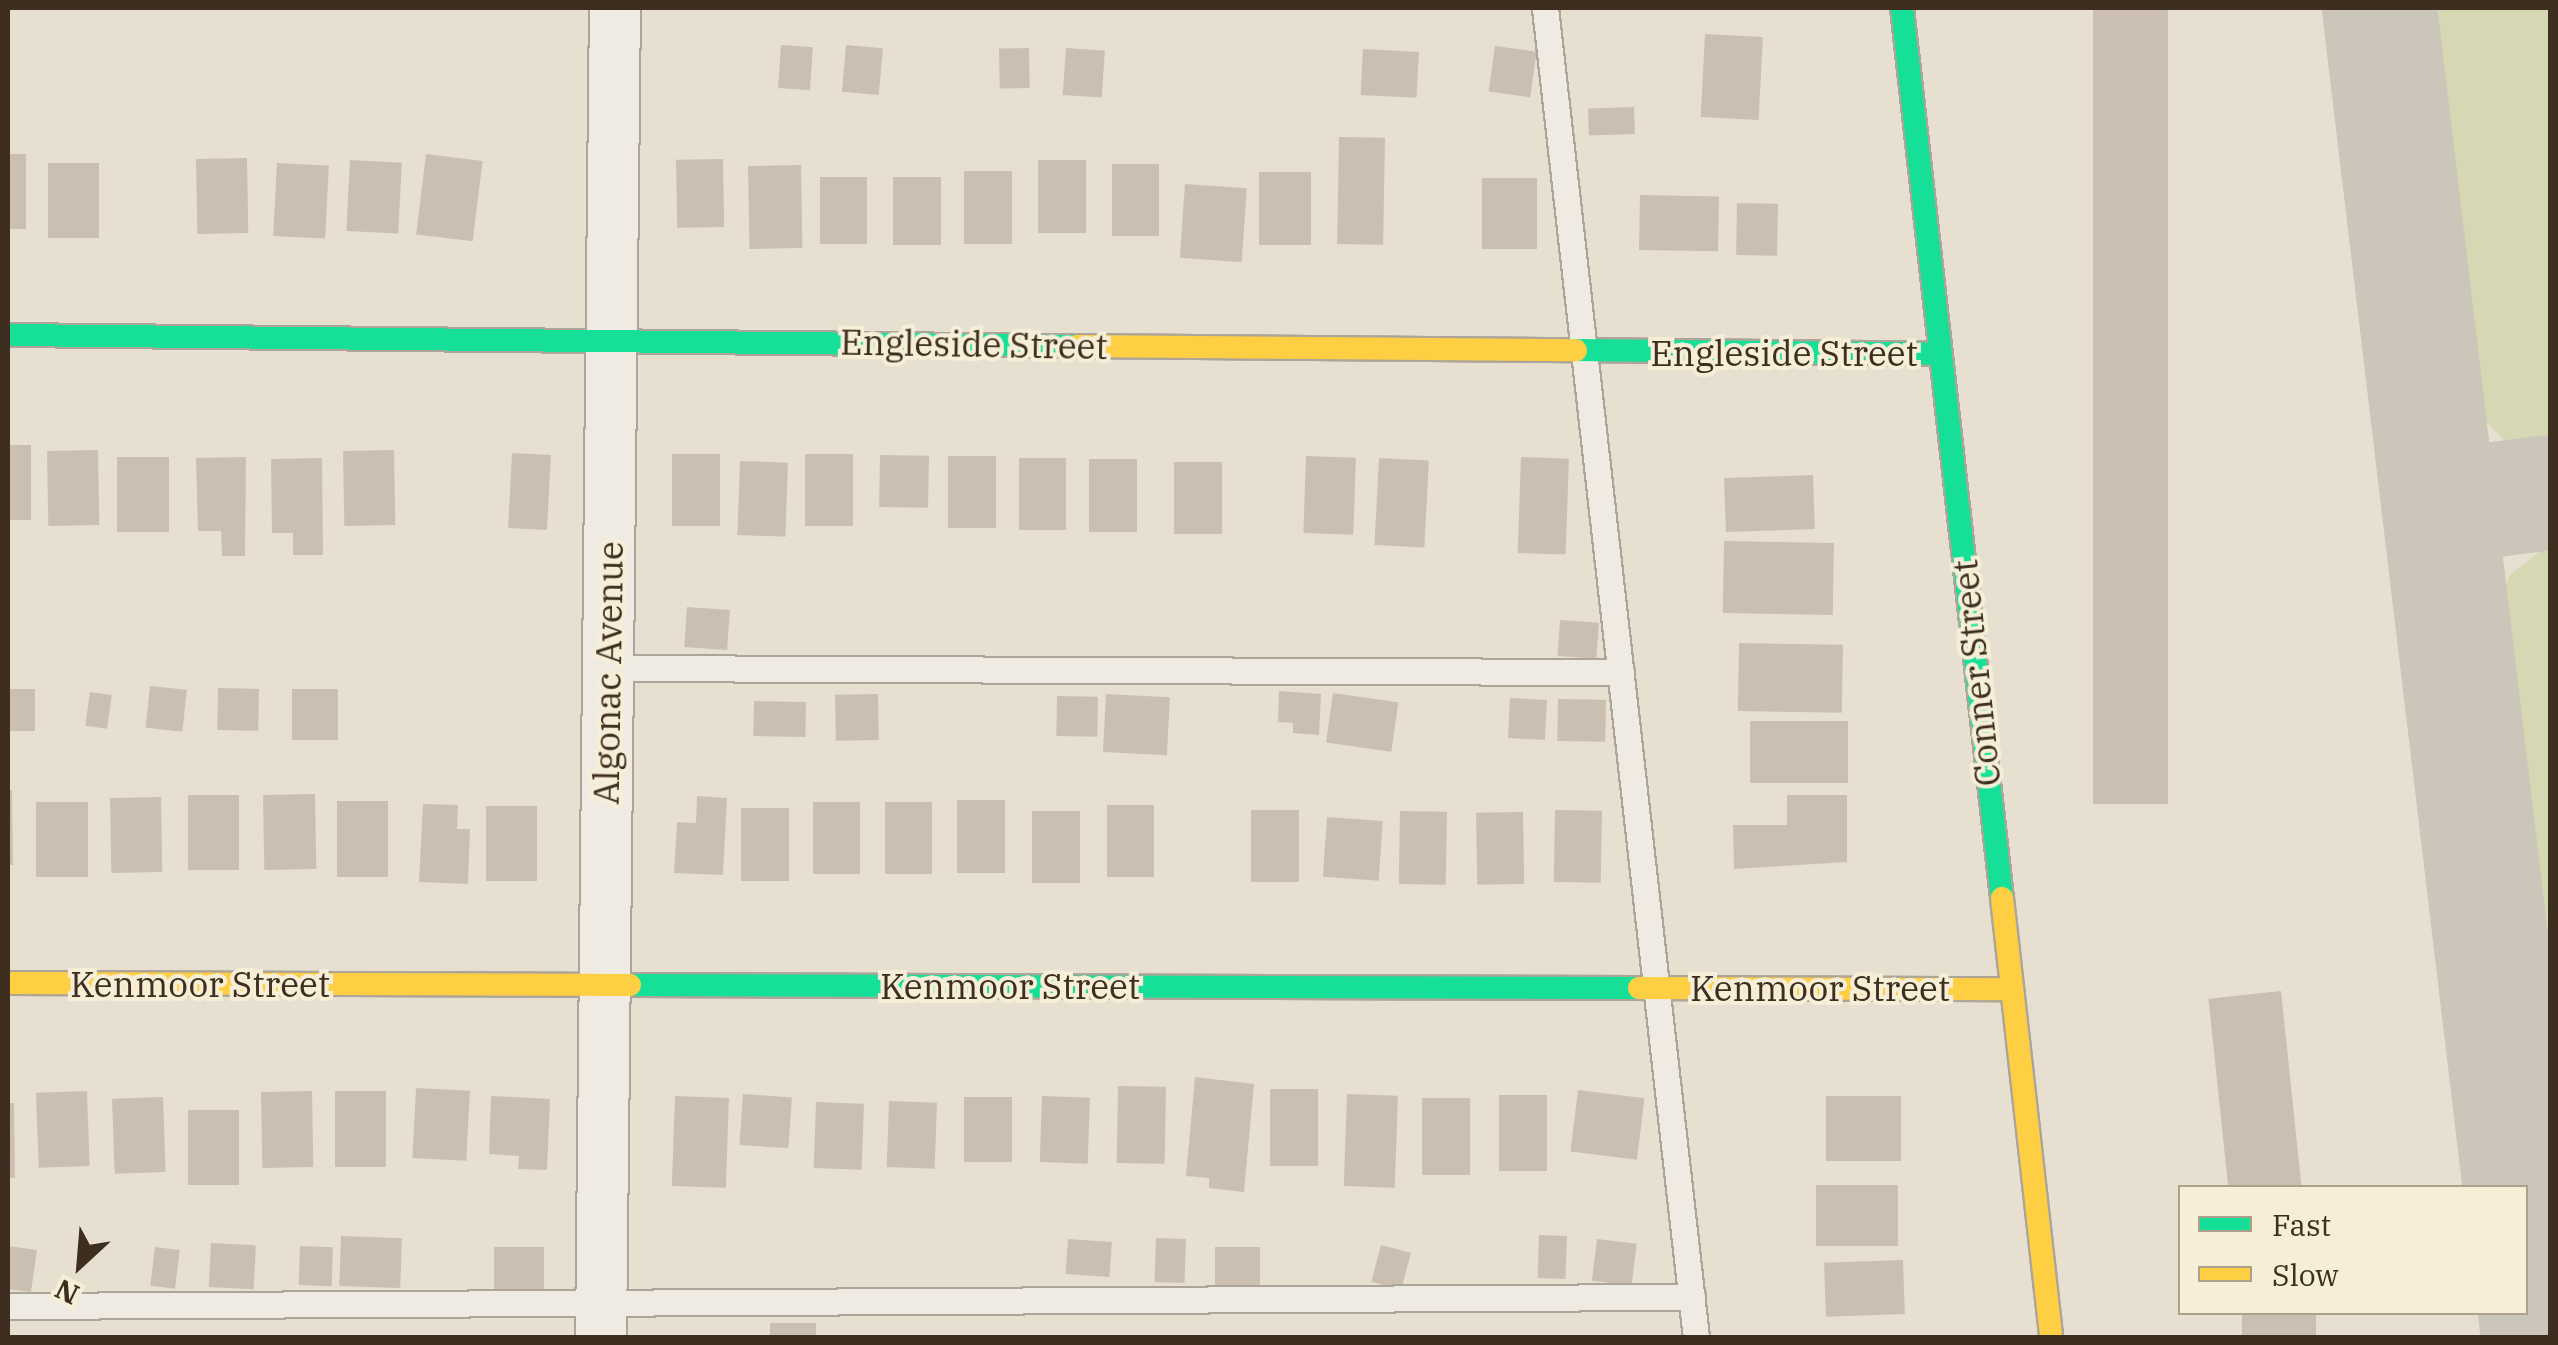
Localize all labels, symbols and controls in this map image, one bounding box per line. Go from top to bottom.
street label: Engleside Street [840,321,1108,367]
street label: Engleside Street [1650,332,1918,374]
street label: Algonac Avenue [585,541,631,805]
street label: Conner Street [1943,558,2009,788]
street label: Kenmoor Street [70,963,330,1005]
street label: Kenmoor Street [880,965,1140,1007]
street label: Kenmoor Street [1690,967,1950,1009]
legend [2178,1185,2528,1315]
text: Fast [2272,1205,2331,1244]
north arrow [30,1215,130,1315]
text: Slow [2272,1255,2339,1294]
text: N [49,1271,85,1314]

